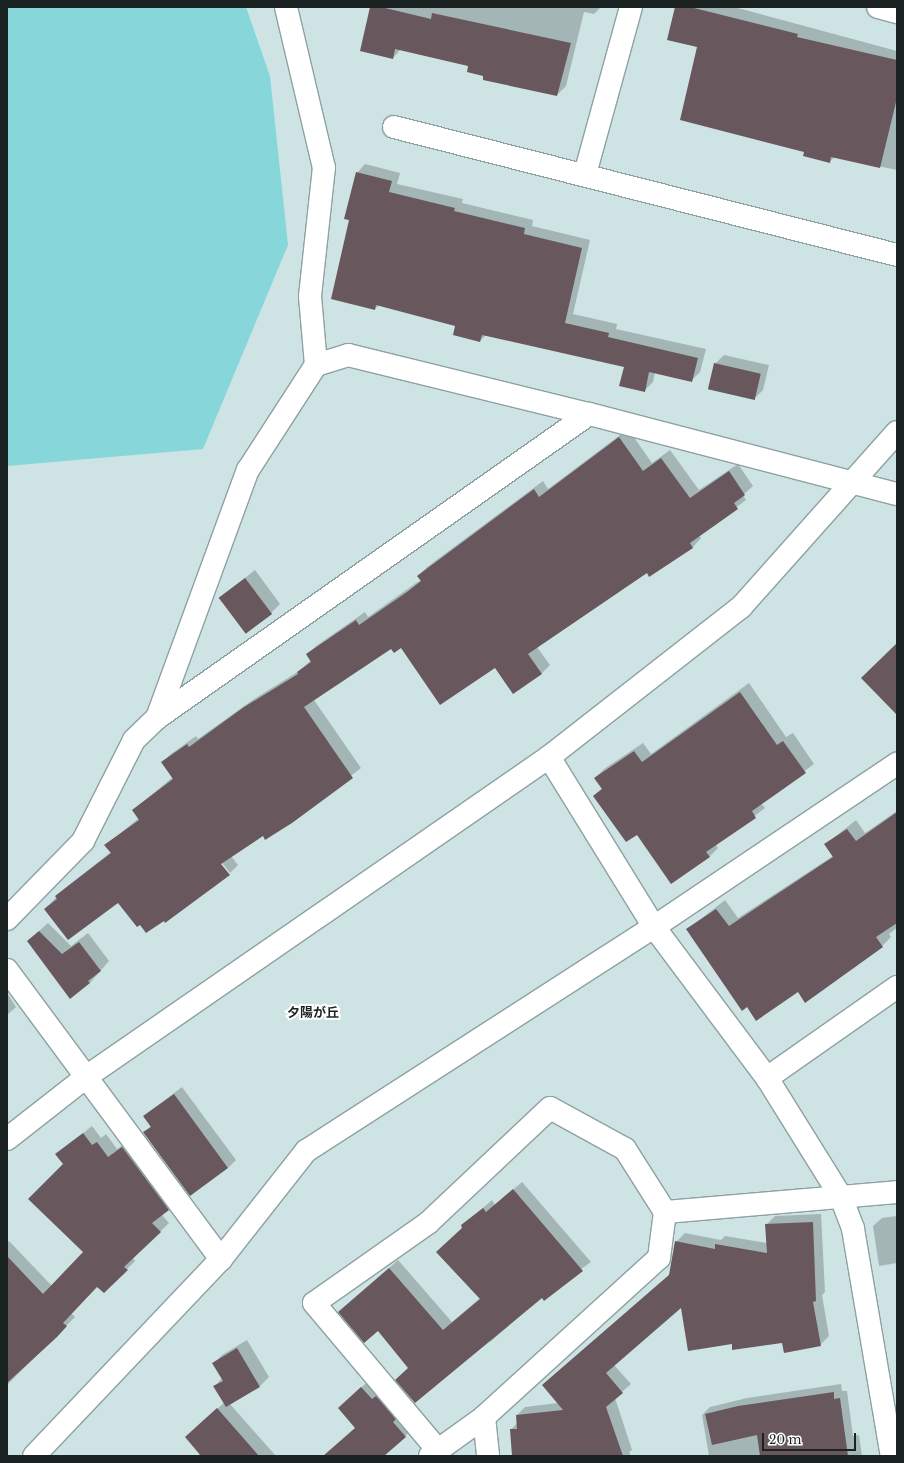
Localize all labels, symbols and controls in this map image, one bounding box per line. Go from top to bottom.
district label: 夕陽が丘 [287,1005,339,1021]
scale bar [764,1425,858,1451]
text: 20 m [769,1432,801,1447]

